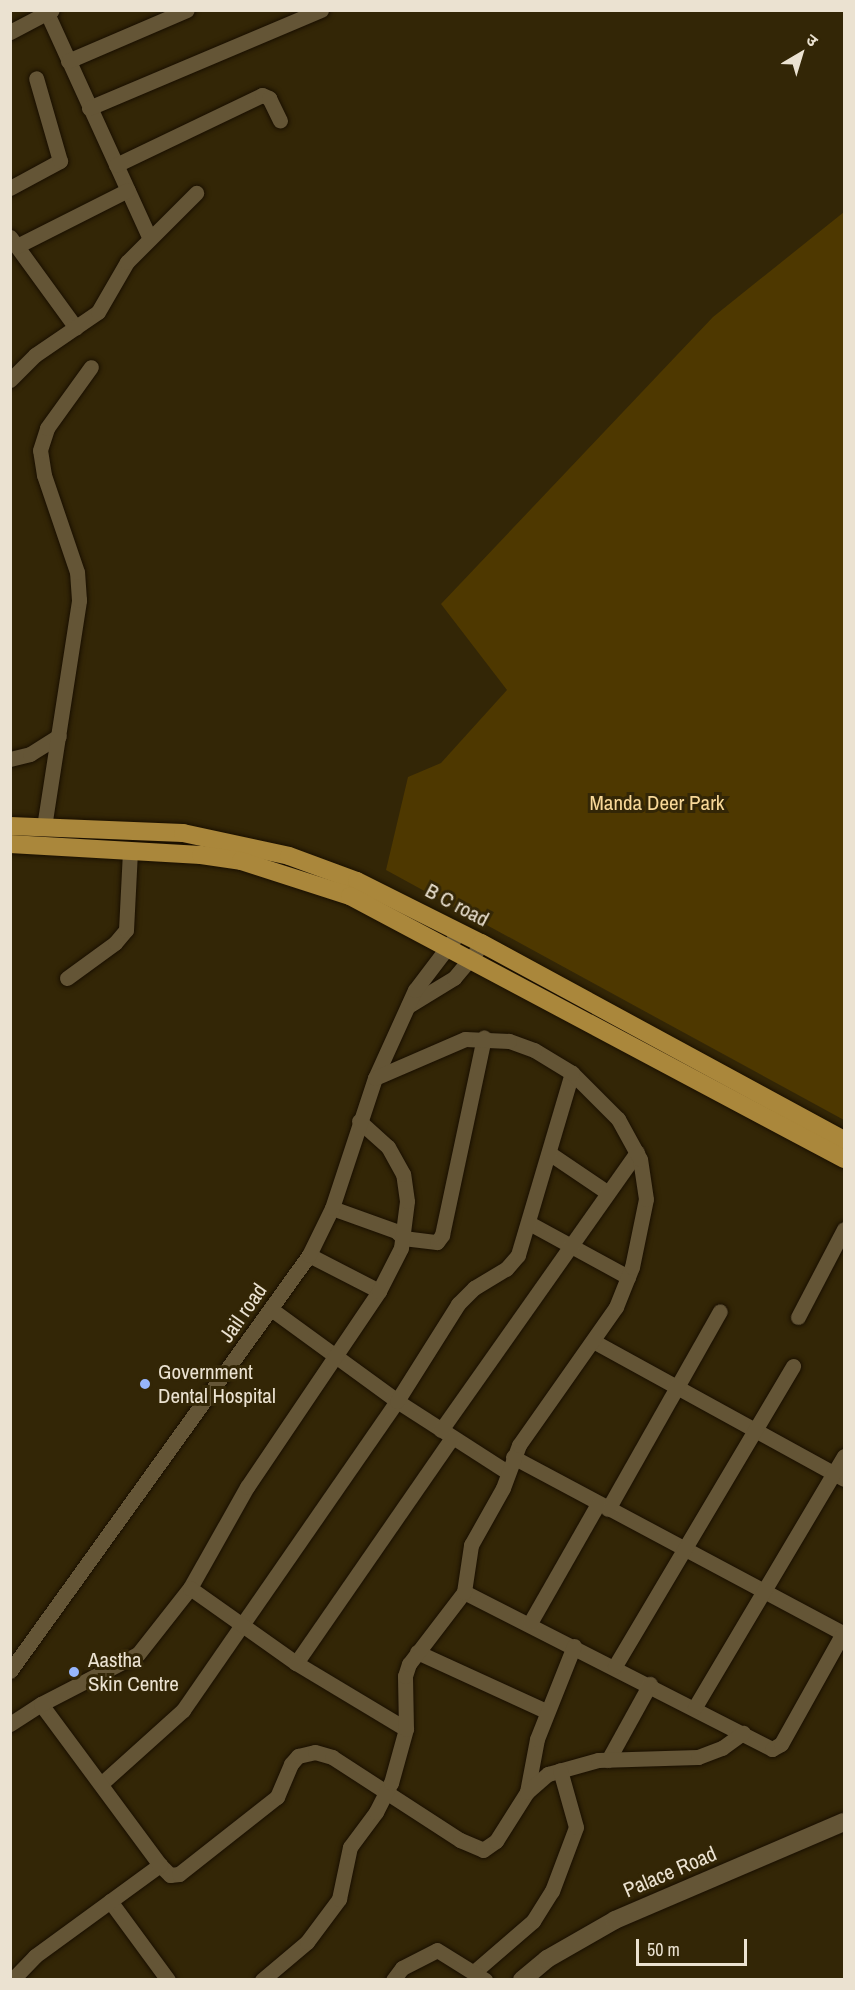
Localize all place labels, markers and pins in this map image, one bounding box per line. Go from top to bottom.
place label: Government Dental Hospital [158,1359,276,1409]
marker: Government Dental Hospital [136,1375,154,1393]
place label: Aastha Skin Centre [88,1647,179,1697]
marker: Aastha Skin Centre [65,1663,83,1681]

